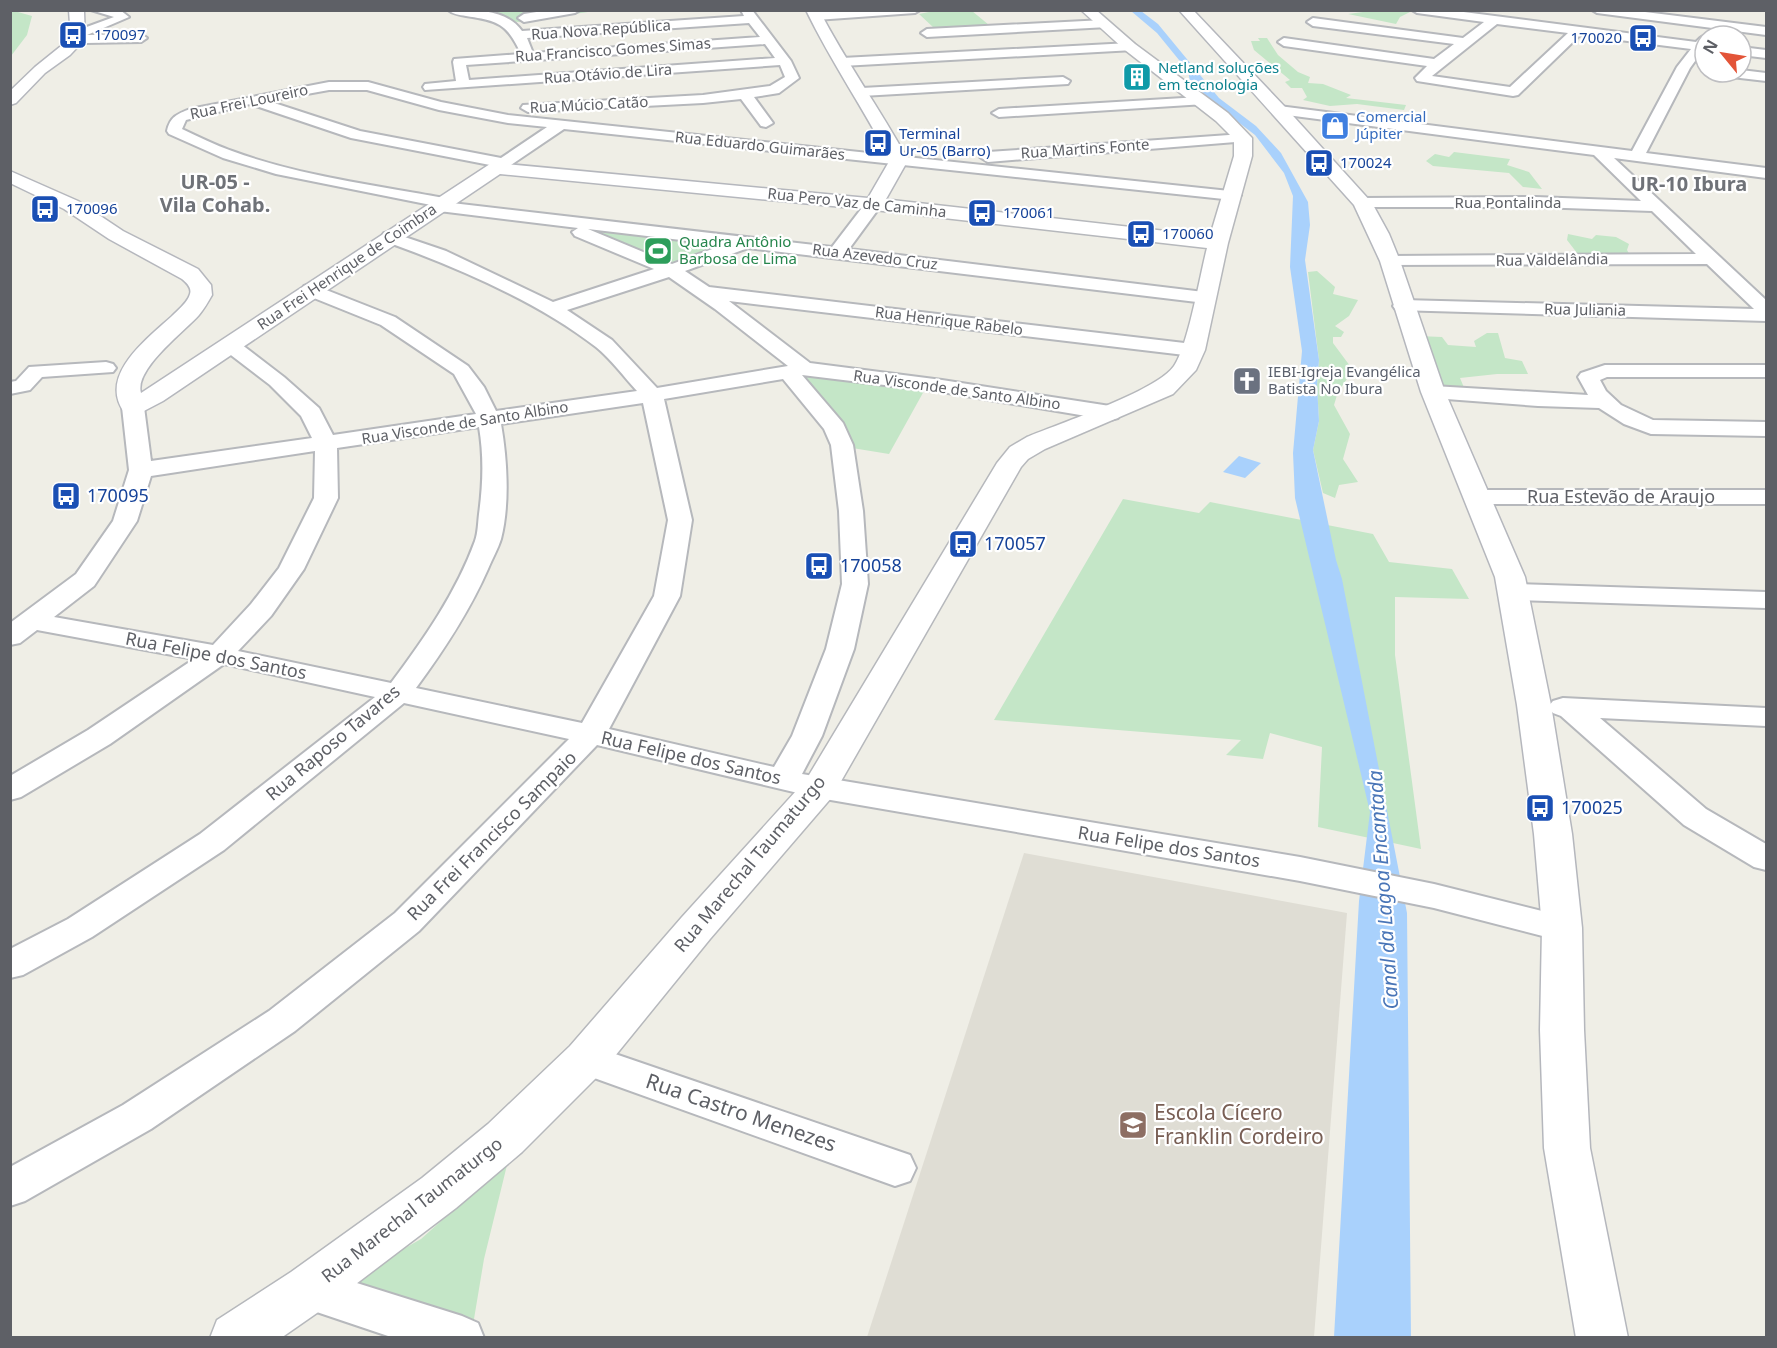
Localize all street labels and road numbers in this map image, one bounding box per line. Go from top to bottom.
street label: Rua Nova República [530,14,671,44]
street label: Rua Francisco Gomes Simas [514,32,711,66]
street label: Rua Otávio de Lira [543,59,673,87]
street label: Rua Frei Loureiro [188,79,310,123]
street label: Rua Múcio Catão [529,91,649,117]
street label: Rua Eduardo Guimarães [674,126,846,164]
street label: Rua Martins Fonte [1020,134,1150,162]
street label: Rua Pero Vaz de Caminha [767,183,948,221]
street label: Rua Pontalinda [1455,192,1561,212]
street label: Rua Frei Henrique de Coimbra [253,199,440,334]
street label: Rua Azevedo Cruz [811,238,939,274]
street label: Rua Valdelândia [1495,248,1608,270]
street label: Rua Juliania [1544,298,1626,320]
street label: Rua Henrique Rabelo [874,301,1024,339]
street label: Rua Visconde de Santo Albino [852,365,1062,413]
street label: Rua Visconde de Santo Albino [360,396,570,448]
street label: Rua Estevão de Araujo [1527,484,1715,508]
street label: Rua Felipe dos Santos [124,626,309,684]
street label: Rua Raposo Tavares [260,679,405,806]
street label: Rua Felipe dos Santos [599,725,784,789]
street label: Rua Frei Francisco Sampaio [401,745,581,925]
street label: Rua Marechal Taumaturgo [668,770,830,957]
street label: Rua Felipe dos Santos [1076,820,1262,872]
street label: Rua Castro Menezes [642,1066,840,1158]
street label: Rua Marechal Taumaturgo [316,1131,507,1287]

